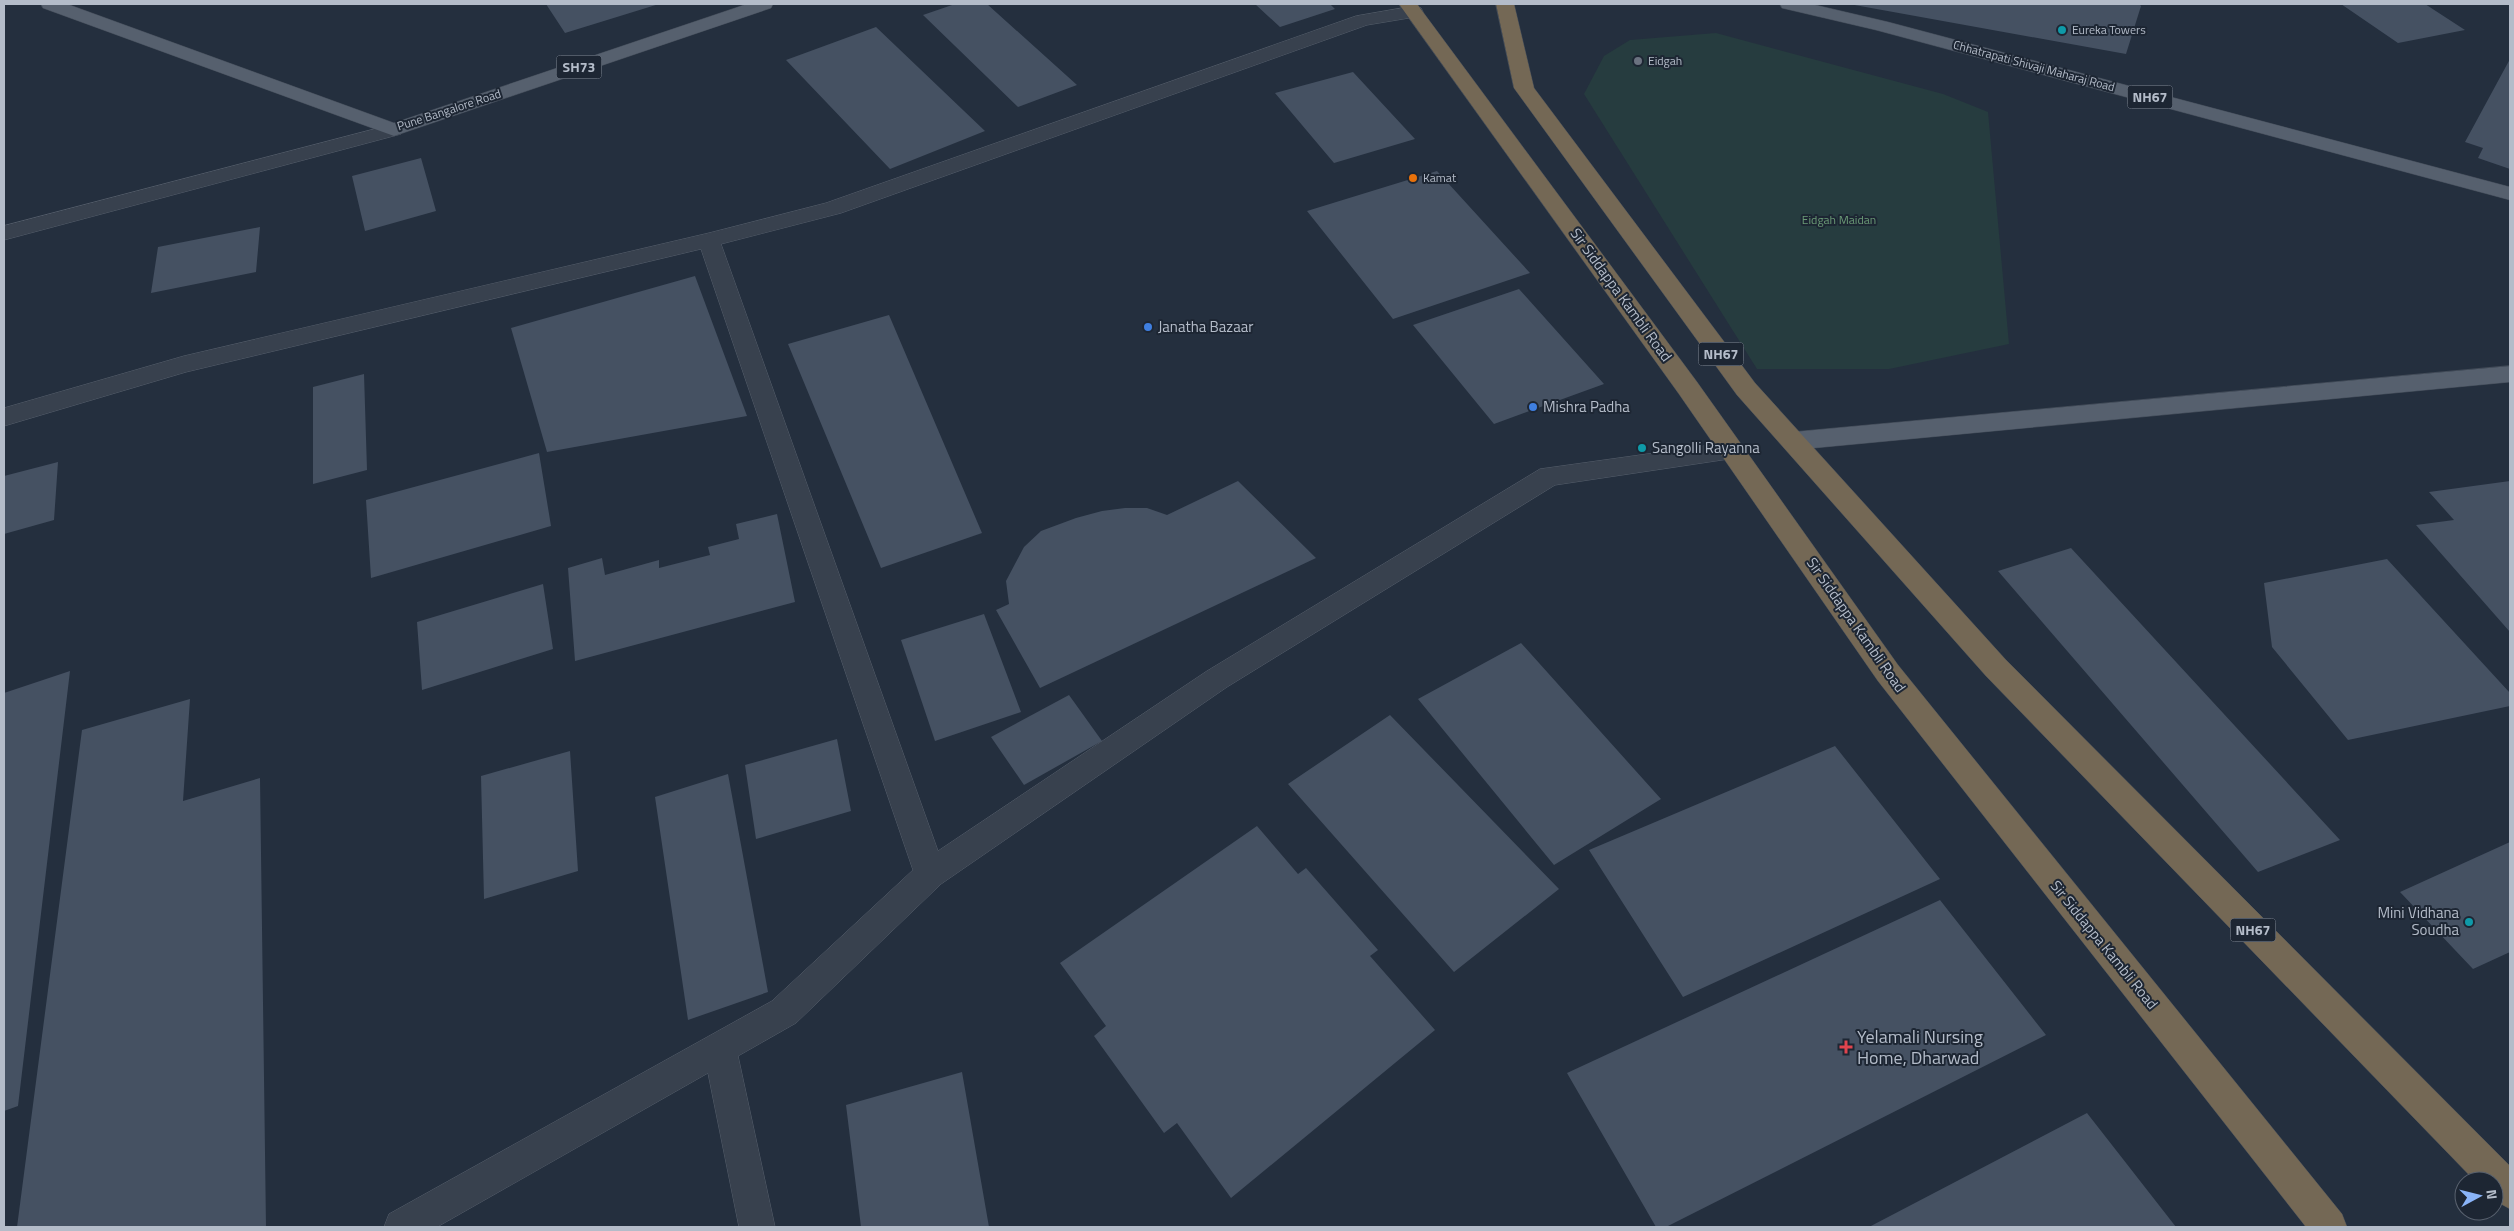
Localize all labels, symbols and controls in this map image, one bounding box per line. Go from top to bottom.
place label: Eureka Towers [2072,20,2146,39]
marker: Eureka Towers [2056,24,2068,36]
street label: Chhatrapati Shivaji Maharaj Road [1951,35,2117,96]
place label: Eidgah [1648,51,1682,70]
marker: Eidgah [1632,55,1644,67]
road number: SH73 [556,56,602,78]
street label: Pune Bangalore Road [394,84,503,135]
road number: NH67 [2128,85,2172,108]
place label: Kamat [1423,168,1457,187]
marker: Kamat [1407,172,1419,184]
park label: Eidgah Maidan [1802,210,1876,229]
street label: Sir Siddappa Kambli Road [1565,223,1678,366]
place label: Janatha Bazaar [1158,315,1253,338]
marker: Janatha Bazaar [1142,321,1154,333]
road number: NH67 [1698,342,1744,366]
place label: Mishra Padha [1543,395,1630,418]
marker: Mishra Padha [1527,401,1539,413]
place label: Sangolli Rayanna [1652,436,1760,459]
marker: Sangolli Rayanna [1636,442,1648,454]
street label: Sir Siddappa Kambli Road [1801,552,1912,697]
street label: Sir Siddappa Kambli Road [2045,875,2164,1014]
place label: Mini Vidhana Soudha [2377,901,2459,941]
marker: Mini Vidhana Soudha [2463,916,2475,928]
road number: NH67 [2230,918,2276,942]
place label: Yelamali Nursing Home, Dharwad [1857,1023,1983,1071]
marker: Yelamali Nursing Home, Dharwad [1839,1040,1853,1054]
north arrow [2454,1171,2504,1221]
text: N [2481,1188,2503,1200]

